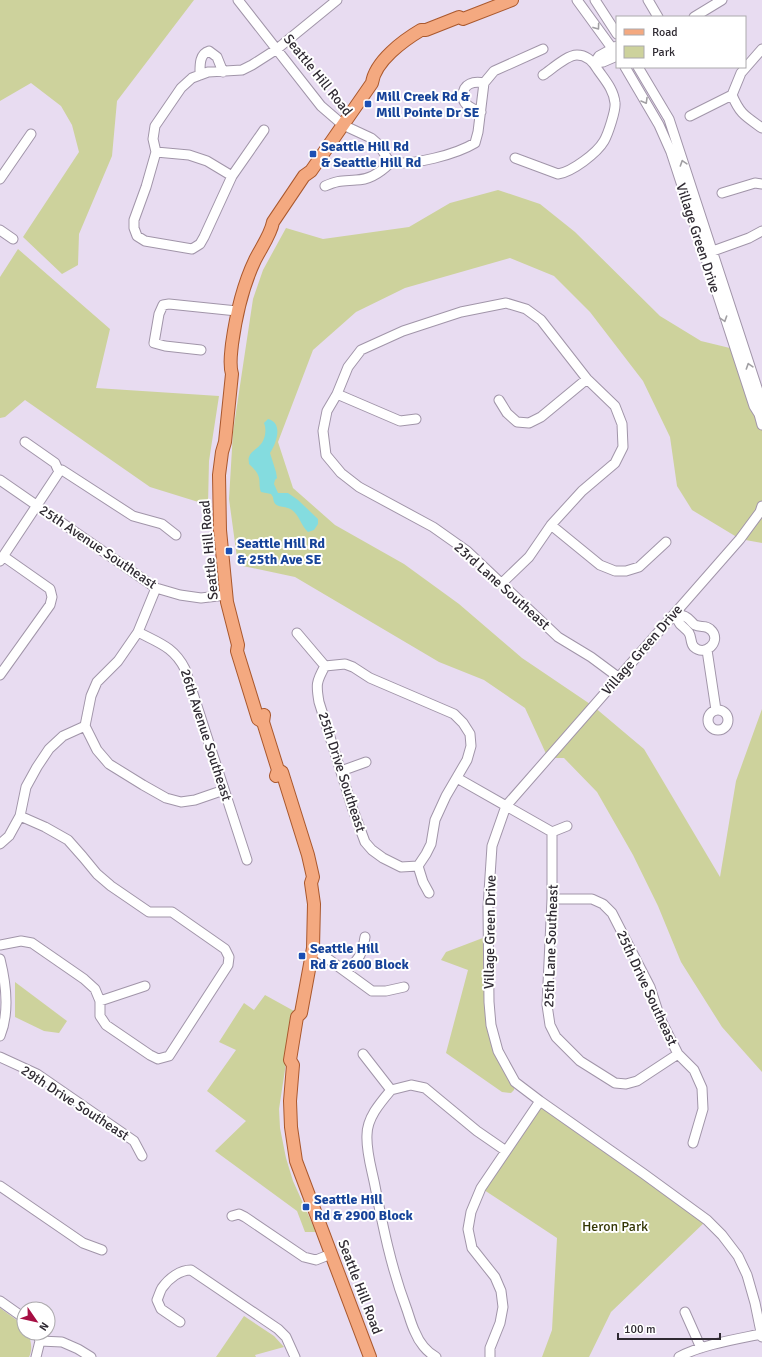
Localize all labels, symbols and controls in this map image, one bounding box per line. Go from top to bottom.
legend [616,16,746,68]
one-way arrow [593,23,600,30]
text: Road [652,25,678,40]
street label: Seattle Hill Road [280,31,356,119]
text: Park [652,45,675,60]
place label: Mill Creek Rd & Mill Pointe Dr SE [376,88,480,121]
one-way arrow [640,97,647,104]
marker: Mill Creek Rd & Mill Pointe Dr SE [363,99,373,109]
place label: Seattle Hill Rd & Seattle Hill Rd [321,138,422,171]
marker: Seattle Hill Rd & Seattle Hill Rd [308,149,318,159]
one-way arrow [680,159,688,166]
street label: Village Green Drive [672,181,724,295]
one-way arrow [719,315,728,322]
one-way arrow [745,363,754,370]
street label: Seattle Hill Road [196,499,222,601]
street label: 25th Avenue Southeast [36,501,160,593]
place label: Seattle Hill Rd & 25th Ave SE [237,535,325,568]
street label: 23rd Lane Southeast [451,539,553,634]
marker: Seattle Hill Rd & 25th Ave SE [224,546,234,556]
street label: Village Green Drive [598,601,686,699]
street label: 26th Avenue Southeast [177,667,235,803]
street label: 25th Drive Southeast [315,710,370,834]
street label: Village Green Drive [481,875,499,989]
street label: 25th Lane Southeast [540,884,562,1008]
street label: 25th Drive Southeast [613,928,681,1049]
place label: Seattle Hill Rd & 2600 Block [310,940,409,973]
marker: Seattle Hill Rd & 2600 Block [297,951,307,961]
street label: 29th Drive Southeast [18,1062,132,1144]
place label: Seattle Hill Rd & 2900 Block [314,1191,413,1224]
marker: Seattle Hill Rd & 2900 Block [301,1202,311,1212]
park label: Heron Park [582,1218,648,1235]
street label: Seattle Hill Road [334,1237,386,1337]
north arrow [16,1301,56,1341]
scale bar [618,1315,720,1341]
text: N [36,1320,51,1333]
text: 100 m [624,1322,656,1337]

